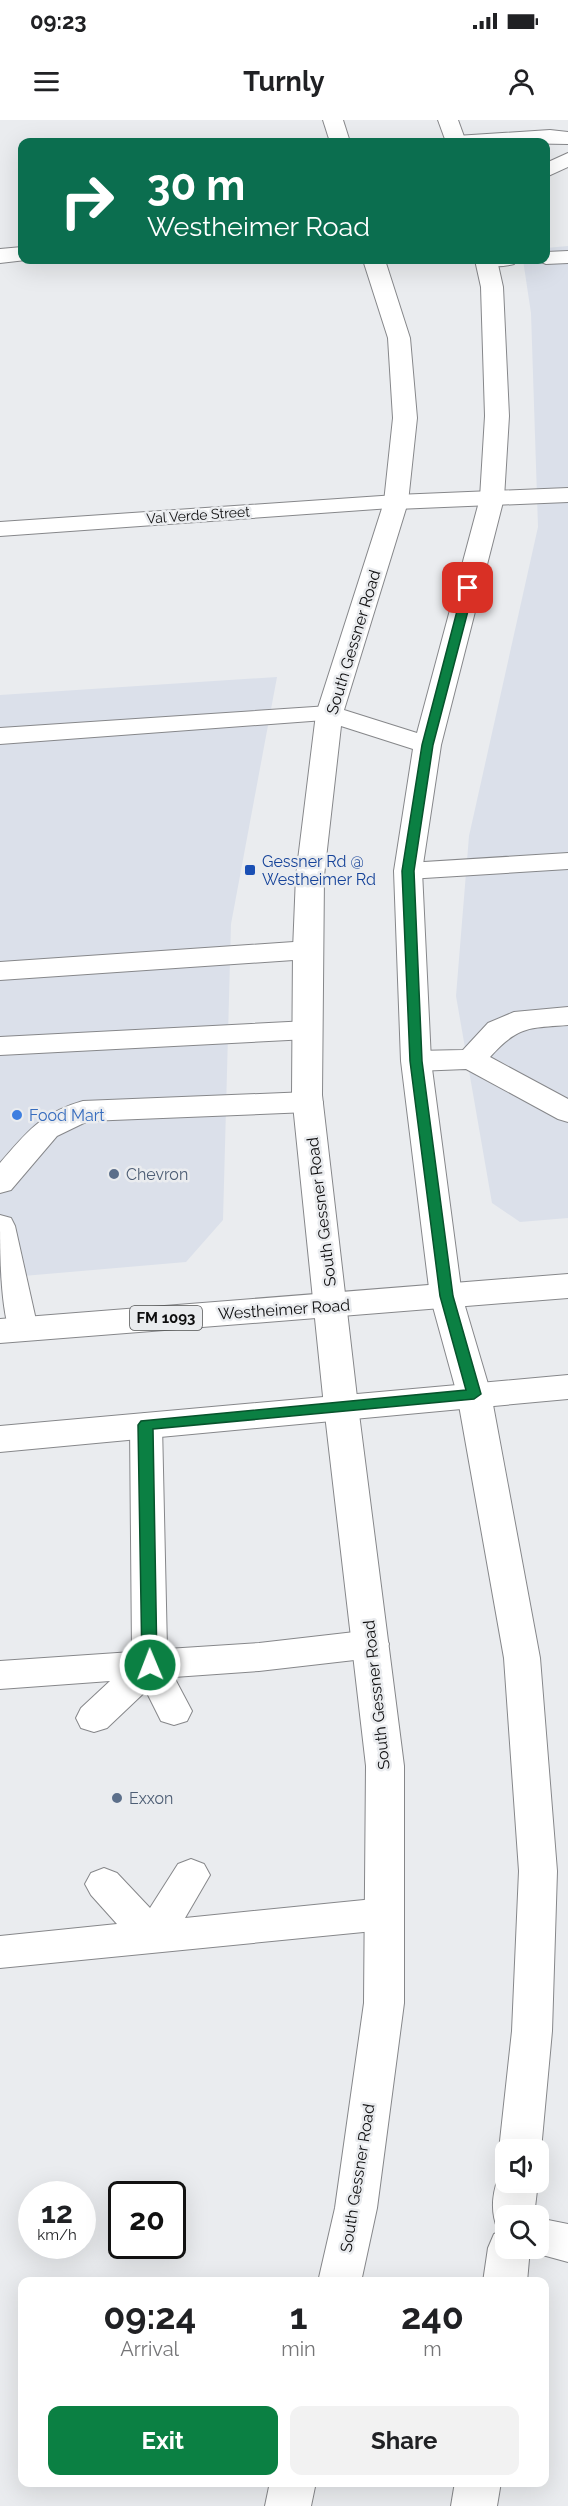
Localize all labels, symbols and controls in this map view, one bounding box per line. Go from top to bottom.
text: 09:23 [30,8,87,34]
icon: menu [30,65,63,98]
icon: person [505,65,538,98]
text: Turnly [243,66,325,97]
text: 30 m [147,161,245,210]
icon: right [48,162,126,240]
text: Westheimer Road [147,211,370,242]
street label: Val Verde Street [146,503,251,527]
pin [442,562,493,613]
street label: South Gessner Road [322,567,385,717]
icon: arrive [451,571,484,604]
place label: Gessner Rd @ Westheimer Rd [262,852,376,889]
marker: Gessner Rd @ Westheimer Rd [243,863,257,877]
place label: Food Mart [29,1106,105,1125]
marker: Food Mart [10,1108,24,1122]
street label: South Gessner Road [303,1136,340,1288]
place label: Chevron [126,1165,188,1184]
marker: Chevron [107,1167,121,1181]
street label: Westheimer Road [217,1295,351,1324]
road number: FM 1093 [130,1306,202,1330]
street label: South Gessner Road [359,1619,394,1771]
position arrow [118,1633,182,1697]
place label: Exxon [129,1789,173,1808]
marker: Exxon [110,1791,124,1805]
street label: South Gessner Road [336,2102,379,2254]
map controls [495,2139,549,2259]
button: sound [495,2139,549,2193]
speed limit sign: 20 [108,2181,186,2259]
text: 12 [41,2195,73,2230]
button: search [495,2205,549,2259]
text: km/h [37,2226,77,2244]
text: 09:24 [103,2295,196,2337]
text: 1 [290,2295,307,2337]
text: 240 [401,2295,464,2337]
text: Arrival [120,2337,179,2361]
text: min [281,2337,316,2361]
text: m [423,2337,442,2361]
button: Exit [48,2406,278,2475]
button: Share [290,2406,519,2475]

